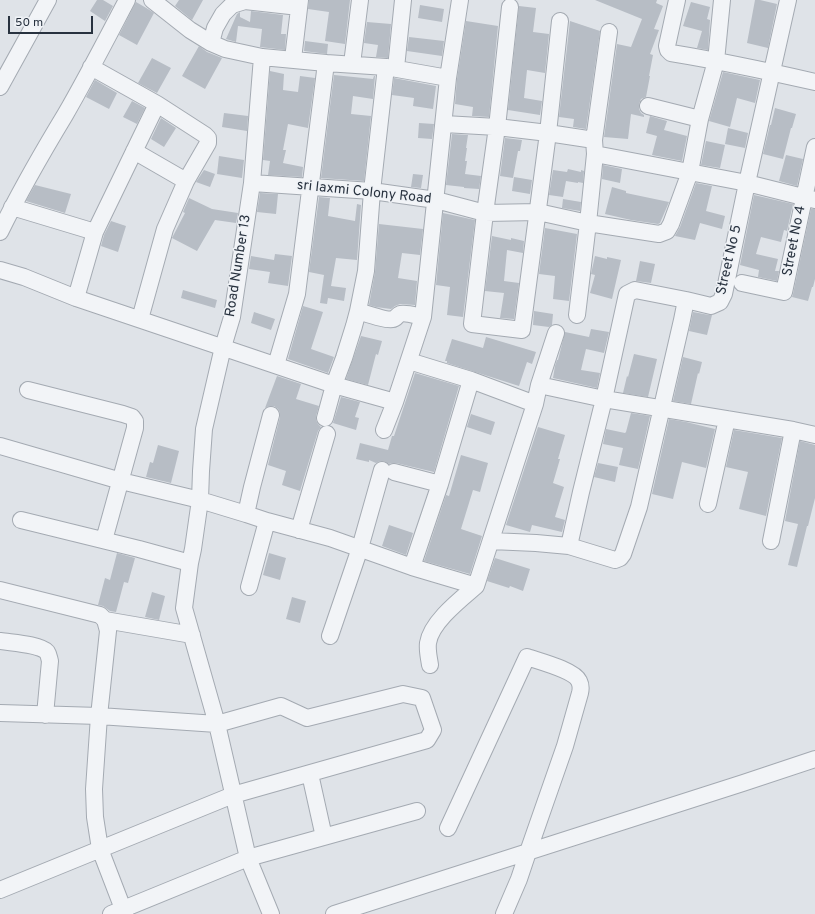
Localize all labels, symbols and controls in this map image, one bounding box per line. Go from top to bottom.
scale bar [10,8,95,34]
text: 50 m [15,15,43,31]
street label: sri laxmi Colony Road [296,178,432,208]
street label: Street No 4 [780,204,810,278]
street label: Road Number 13 [223,214,255,318]
street label: Street No 5 [714,223,746,297]

